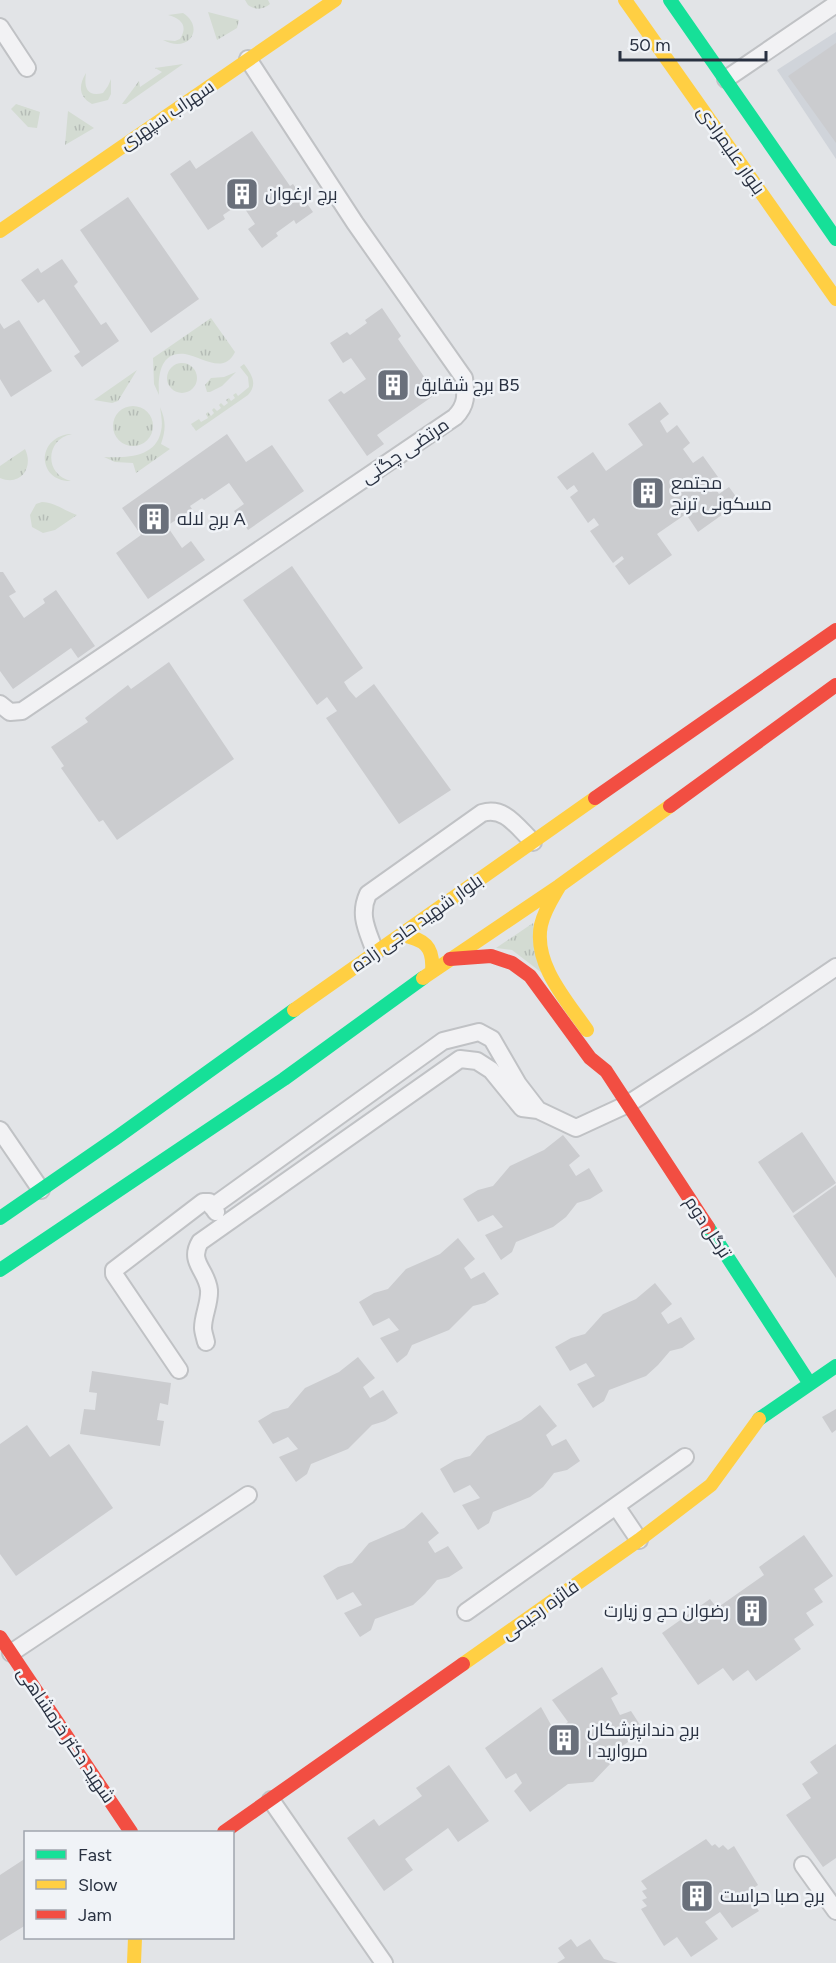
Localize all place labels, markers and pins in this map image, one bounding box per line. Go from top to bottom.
building icon: برج ارغوان [224,176,260,212]
place label: برج ارغوان [265,183,338,206]
building icon: برج شقایق B5 [375,367,411,403]
place label: برج شقایق B5 [416,374,520,397]
place label: مجتمع مسکونی ترنج [671,472,772,516]
building icon: مجتمع مسکونی ترنج [630,475,666,511]
building icon: برج لاله A [136,501,172,537]
place label: برج لاله A [177,508,246,531]
building icon: رضوان حج و زیارت [734,1593,770,1629]
place label: رضوان حج و زیارت [604,1600,729,1623]
place label: برج دندانپزشکان مروارید ۱ [587,1719,700,1762]
building icon: برج دندانپزشکان مروارید ۱ [546,1722,582,1758]
building icon: برج صبا حراست [679,1878,715,1914]
place label: برج صبا حراست [720,1885,825,1908]

